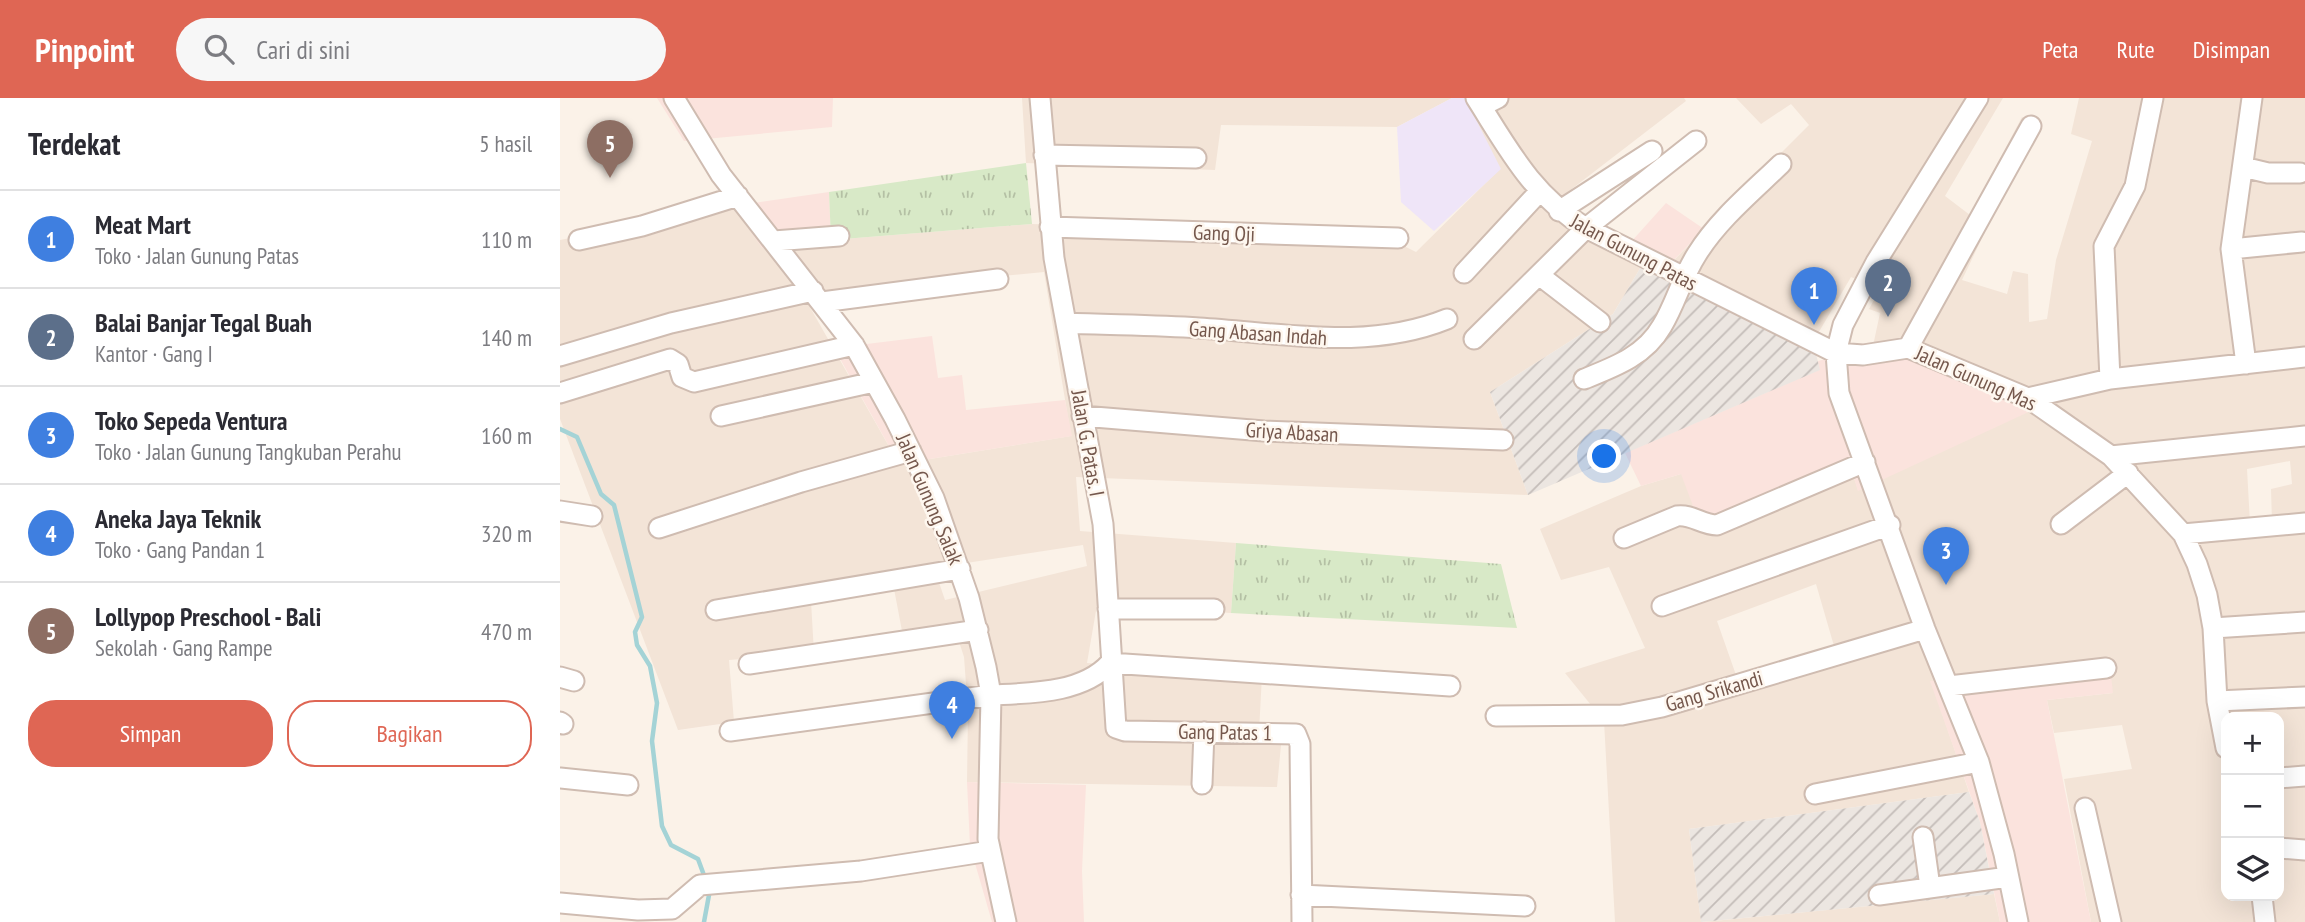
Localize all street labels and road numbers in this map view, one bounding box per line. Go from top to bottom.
street label: Jalan Gunung Patas [1565,207,1702,297]
street label: Gang Oji [1193,218,1255,248]
street label: Gang Abasan Indah [1188,315,1328,351]
street label: Jalan Gunung Mas [1910,339,2041,417]
street label: Jalan G. Patas. I [1065,387,1111,498]
street label: Griya Abasan [1245,416,1339,448]
street label: Jalan Gunung Salak [890,428,970,569]
street label: Gang Srikandi [1662,664,1766,718]
street label: Gang Patas 1 [1178,718,1272,746]

